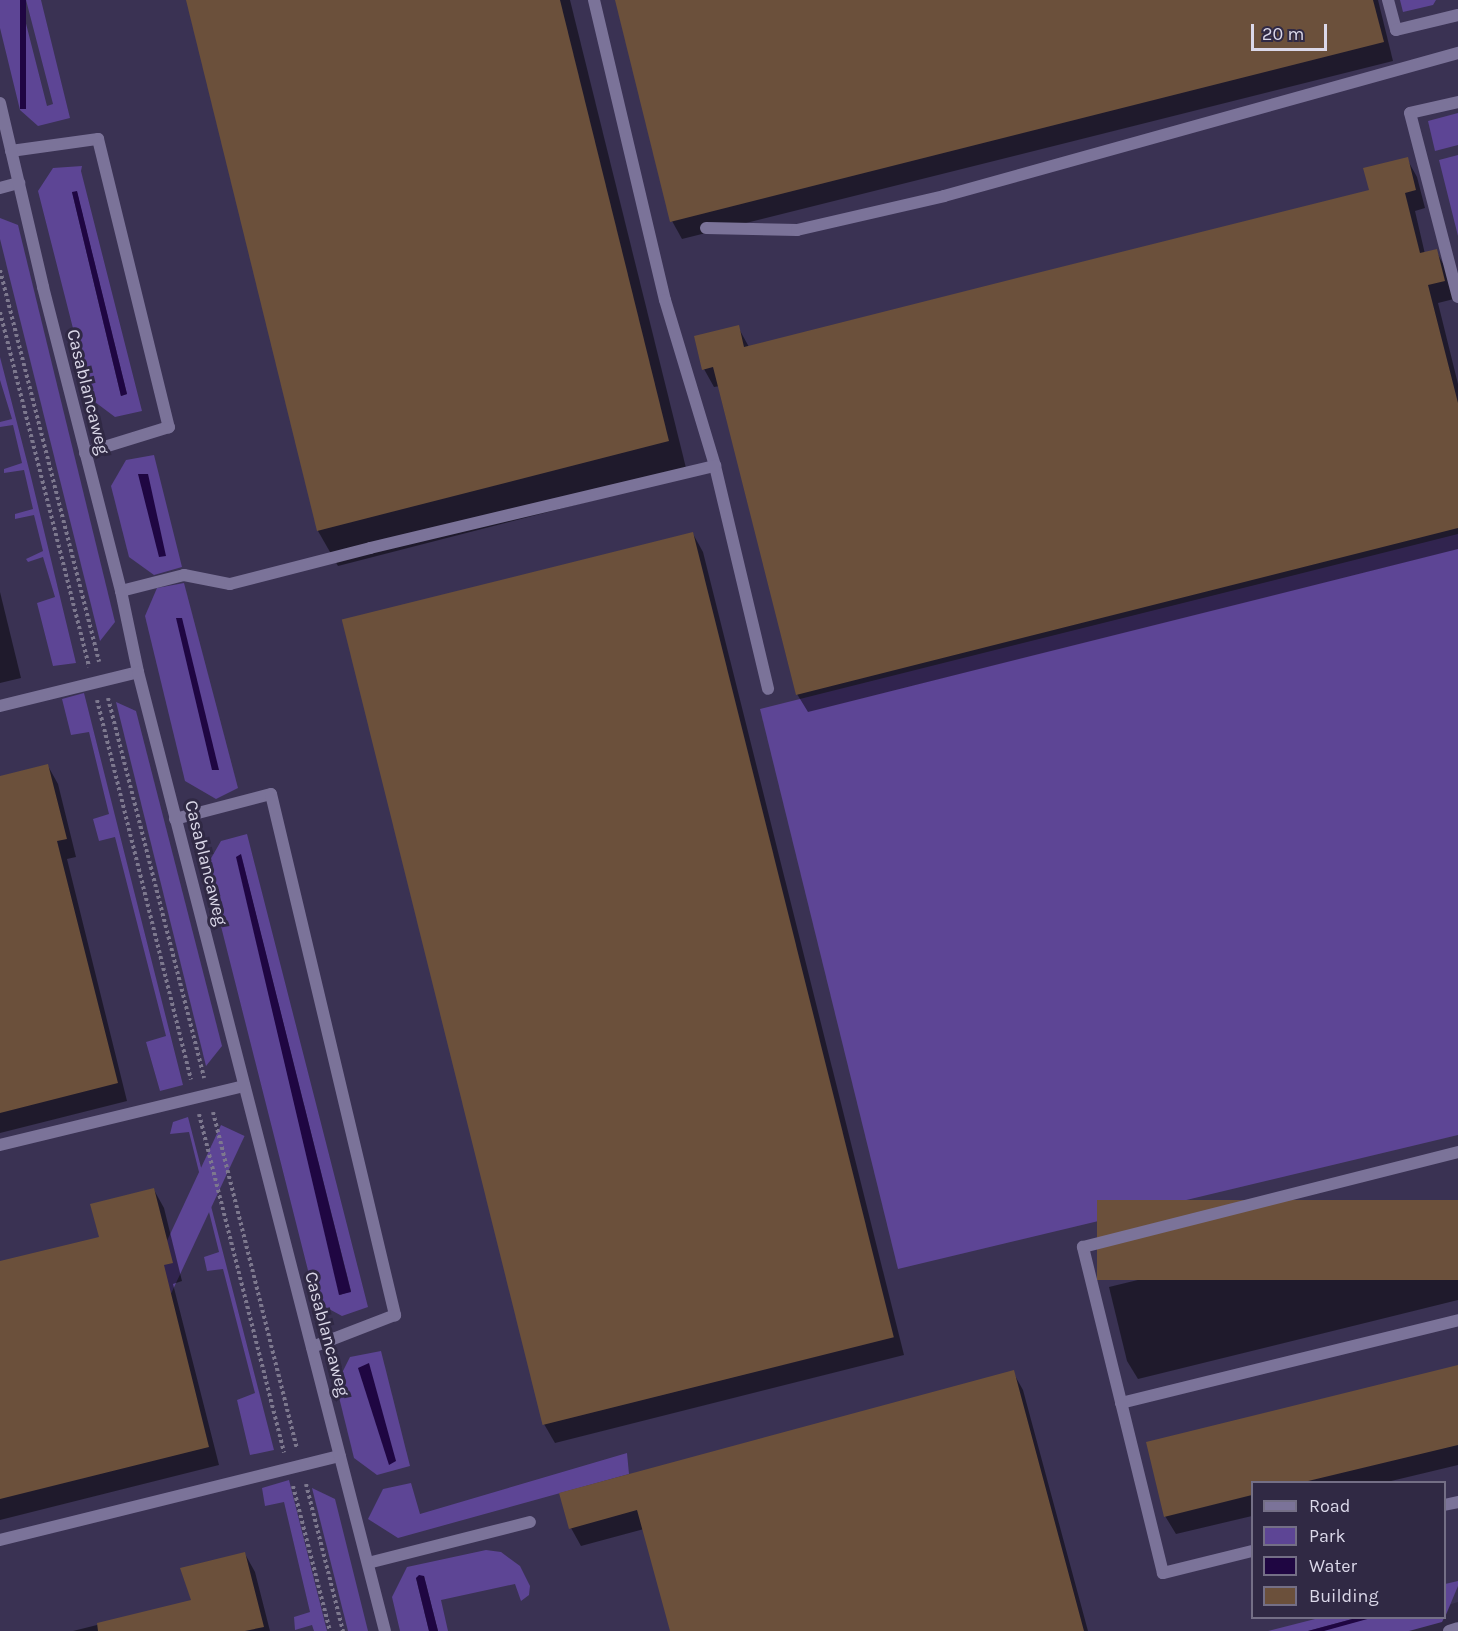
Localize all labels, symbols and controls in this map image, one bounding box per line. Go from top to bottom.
scale bar [1254,12,1330,50]
text: 20 m [1262,23,1304,45]
street label: Casablancaweg [62,327,114,457]
street label: Casablancaweg [180,798,232,928]
street label: Casablancaweg [300,1269,354,1399]
legend [1251,1481,1446,1619]
text: Road [1309,1495,1350,1517]
text: Park [1309,1525,1346,1547]
text: Water [1309,1555,1357,1577]
text: Building [1309,1585,1379,1607]

